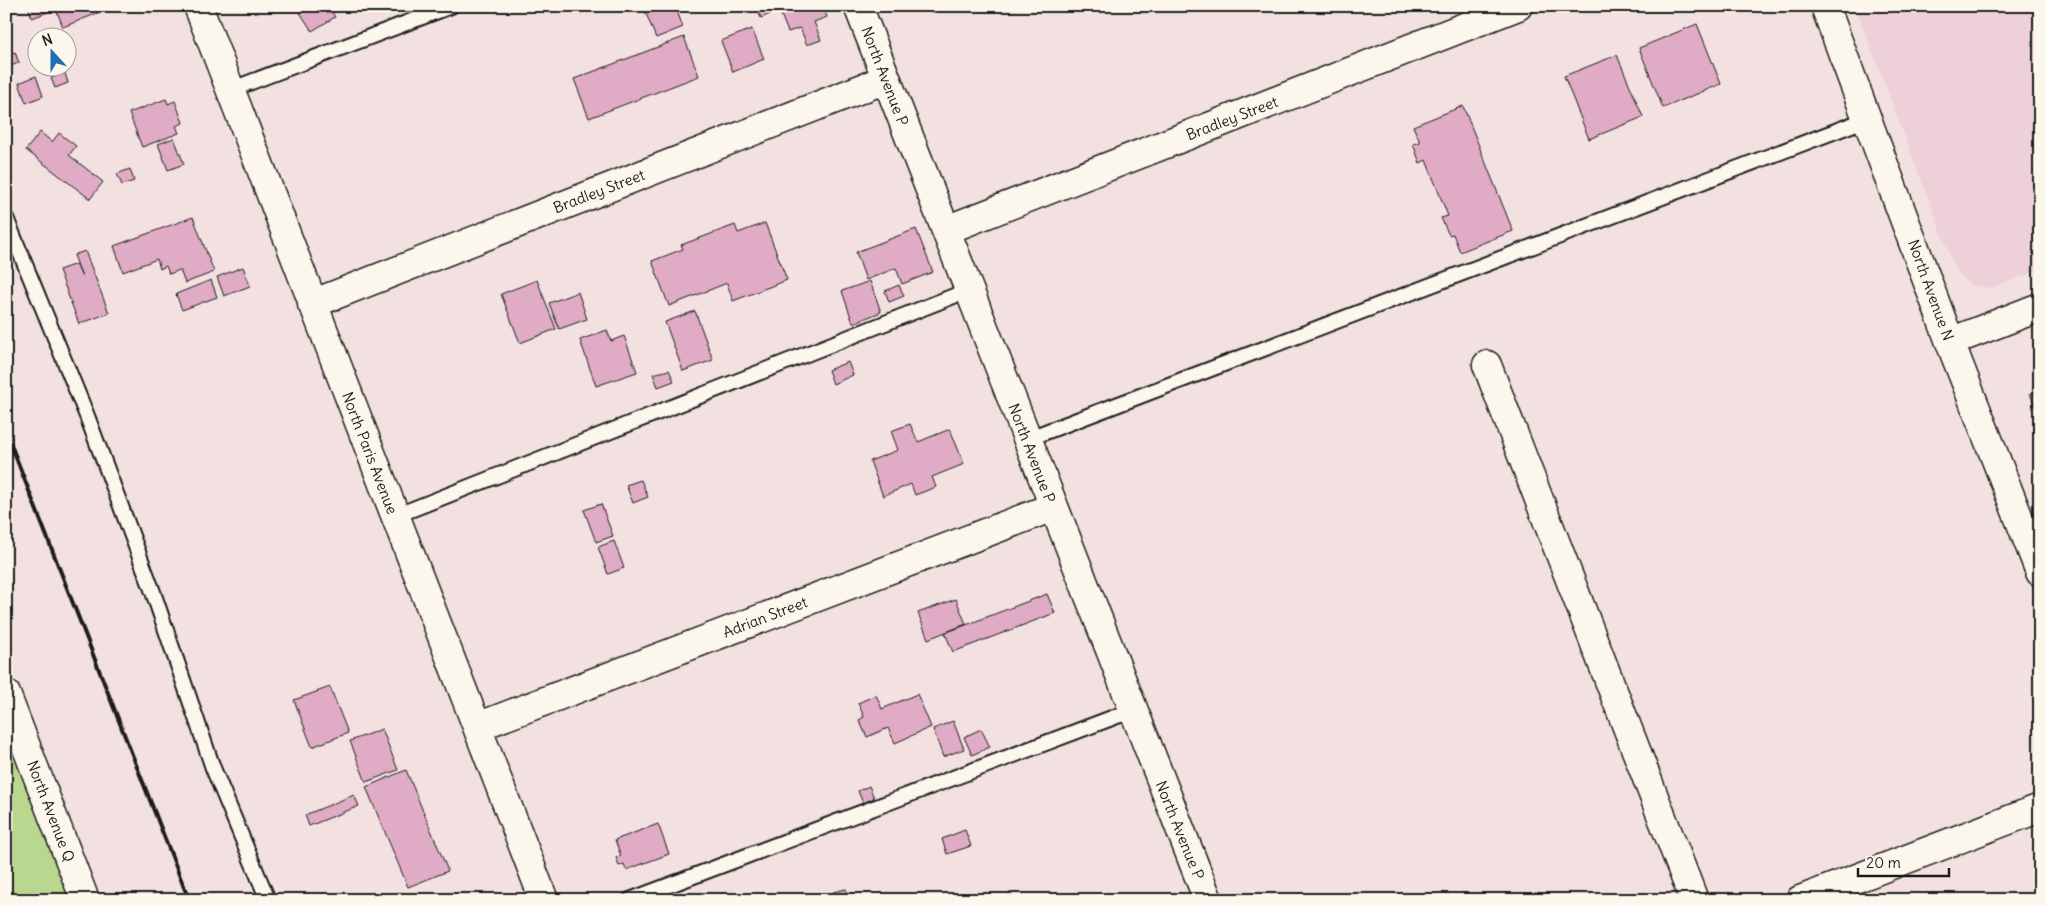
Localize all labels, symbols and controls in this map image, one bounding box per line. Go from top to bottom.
street label: North Avenue P [857,24,913,128]
north arrow [28,28,78,78]
text: N [40,30,55,50]
street label: Bradley Street [1183,92,1281,144]
street label: Bradley Street [550,165,648,217]
street label: North Avenue N [1904,237,1958,343]
street label: North Paris Avenue [338,389,402,517]
street label: North Avenue P [1004,401,1060,505]
street label: Adrian Street [720,592,810,642]
street label: North Avenue Q [23,758,79,864]
street label: North Avenue P [1152,778,1208,882]
scale bar [1858,846,1950,878]
text: 20 m [1866,853,1901,872]

